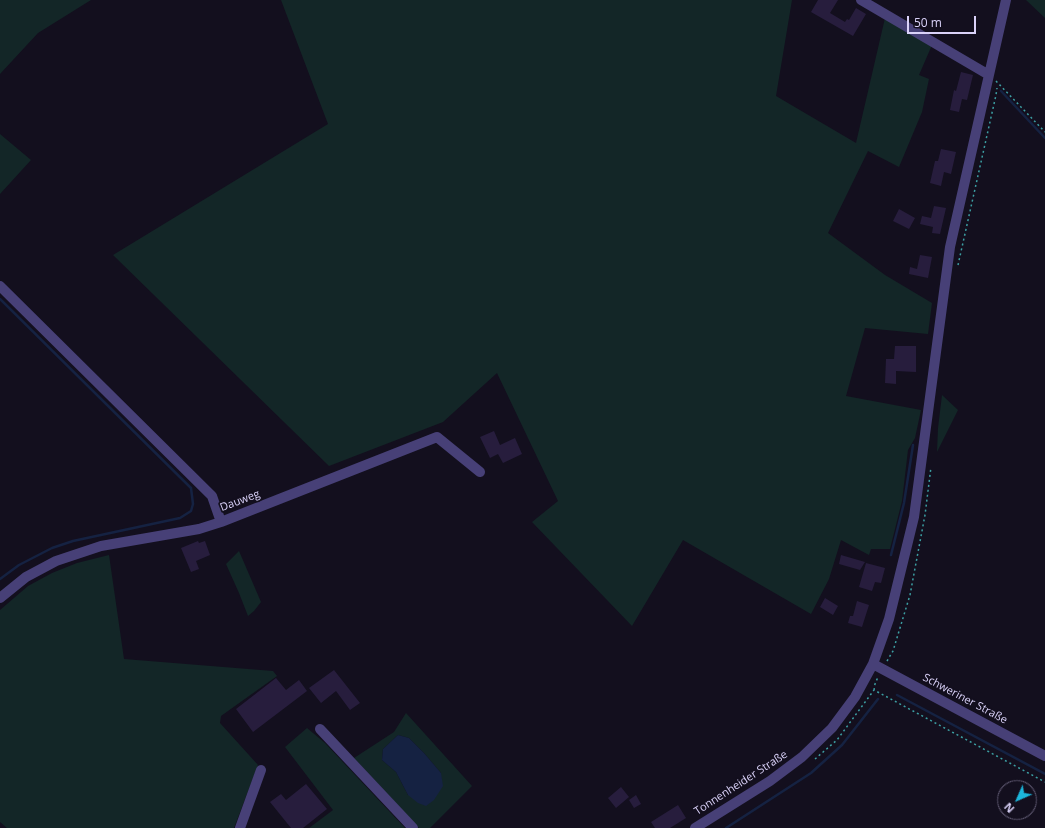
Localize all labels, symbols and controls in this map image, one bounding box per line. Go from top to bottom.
scale bar [909,8,978,34]
text: 50 m [914,14,942,31]
street label: Dauweg [218,487,262,515]
street label: Schweriner Straße [920,671,1010,727]
street label: Tonnenheider Straße [692,748,790,818]
north arrow [997,780,1037,820]
text: N [1000,800,1017,817]

